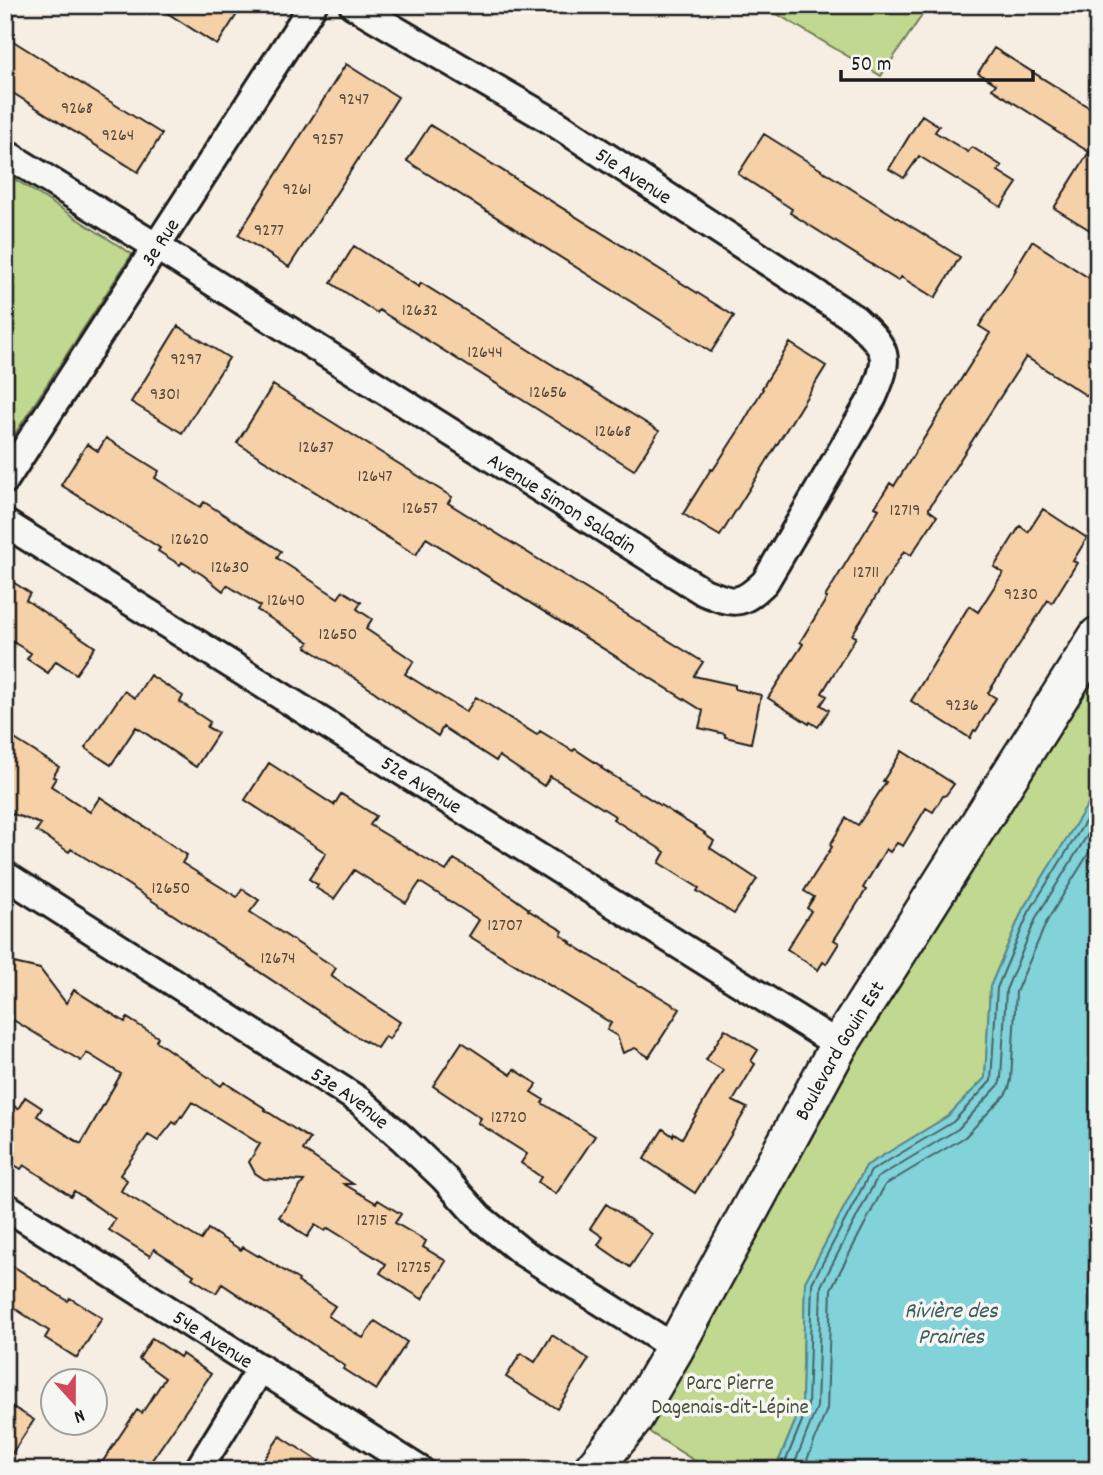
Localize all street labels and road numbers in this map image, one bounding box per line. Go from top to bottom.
street label: 51e Avenue [588,142,677,213]
street label: 3e Rue [135,213,189,273]
street label: Avenue Simon Saladin [480,447,641,564]
street label: 52e Avenue [374,750,467,823]
street label: Boulevard Gouin Est [789,976,894,1127]
street label: 53e Avenue [304,1061,395,1138]
street label: 54e Avenue [166,1304,258,1378]

